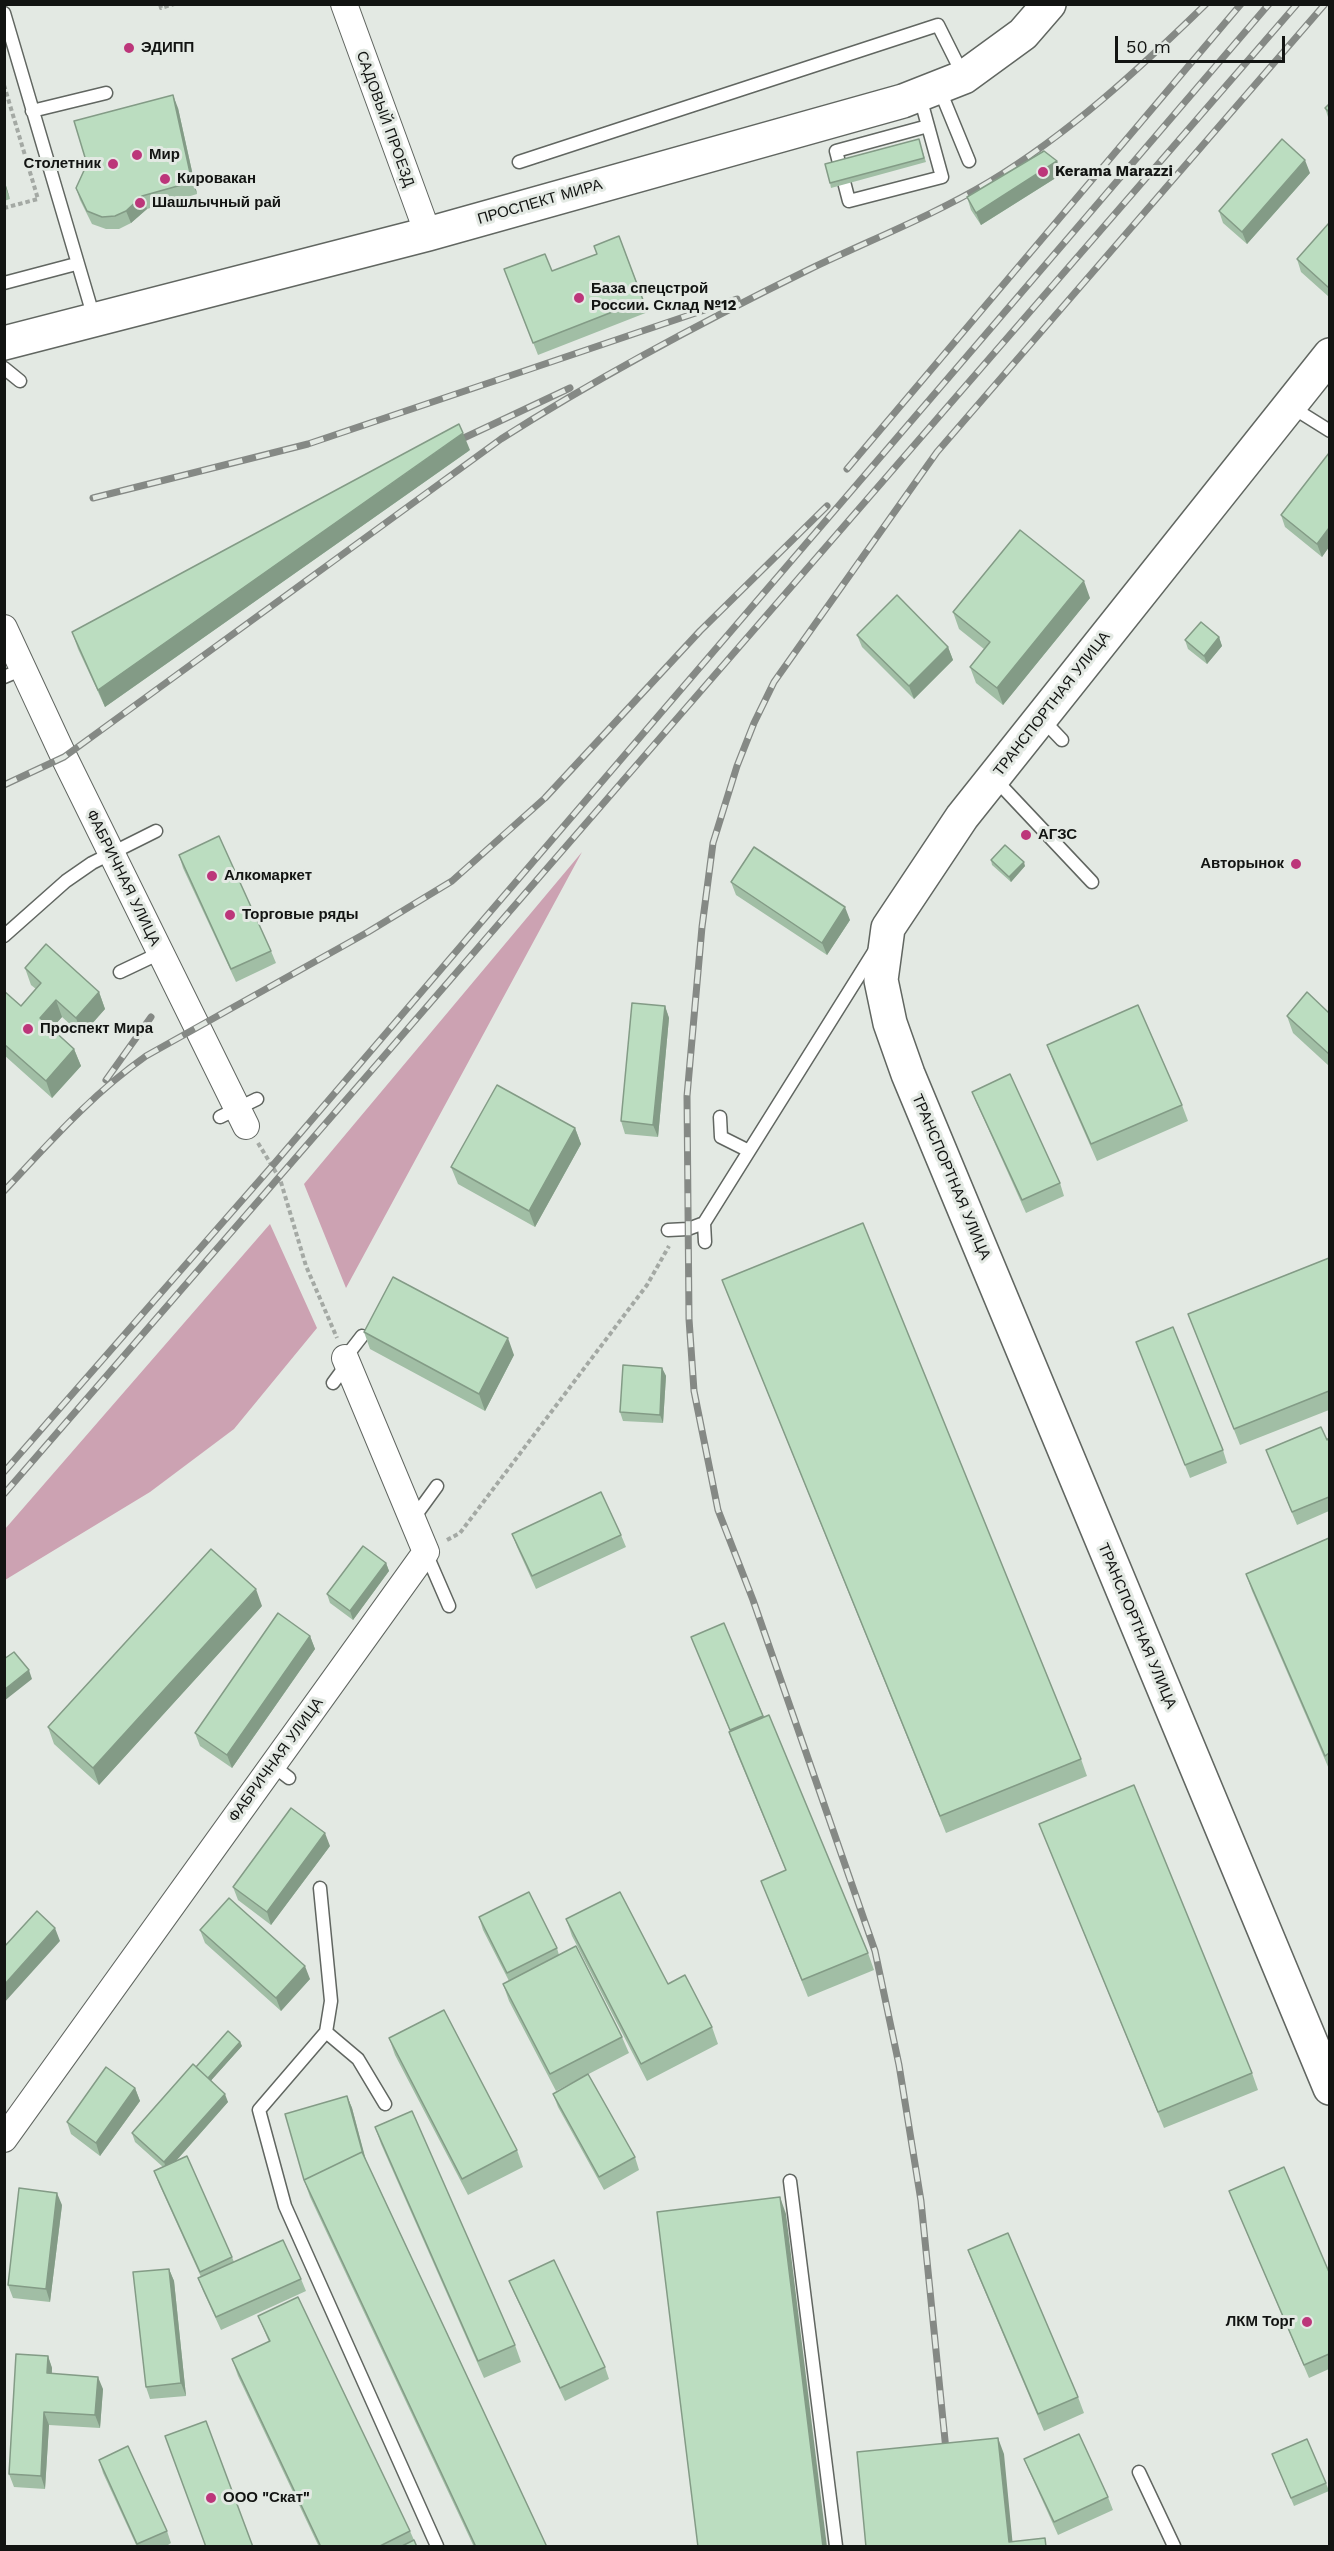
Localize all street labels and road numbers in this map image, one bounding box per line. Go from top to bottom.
street label: САДОВЫЙ ПРОЕЗД [352,49,418,189]
street label: ПРОСПЕКТ МИРА [475,176,605,228]
street label: ТРАНСПОРТНАЯ УЛИЦА [990,628,1114,780]
street label: ФАБРИЧНАЯ УЛИЦА [82,807,164,949]
street label: ТРАНСПОРТНАЯ УЛИЦА [908,1091,994,1263]
street label: ТРАНСПОРТНАЯ УЛИЦА [1094,1540,1180,1712]
street label: ФАБРИЧНАЯ УЛИЦА [225,1694,327,1826]

